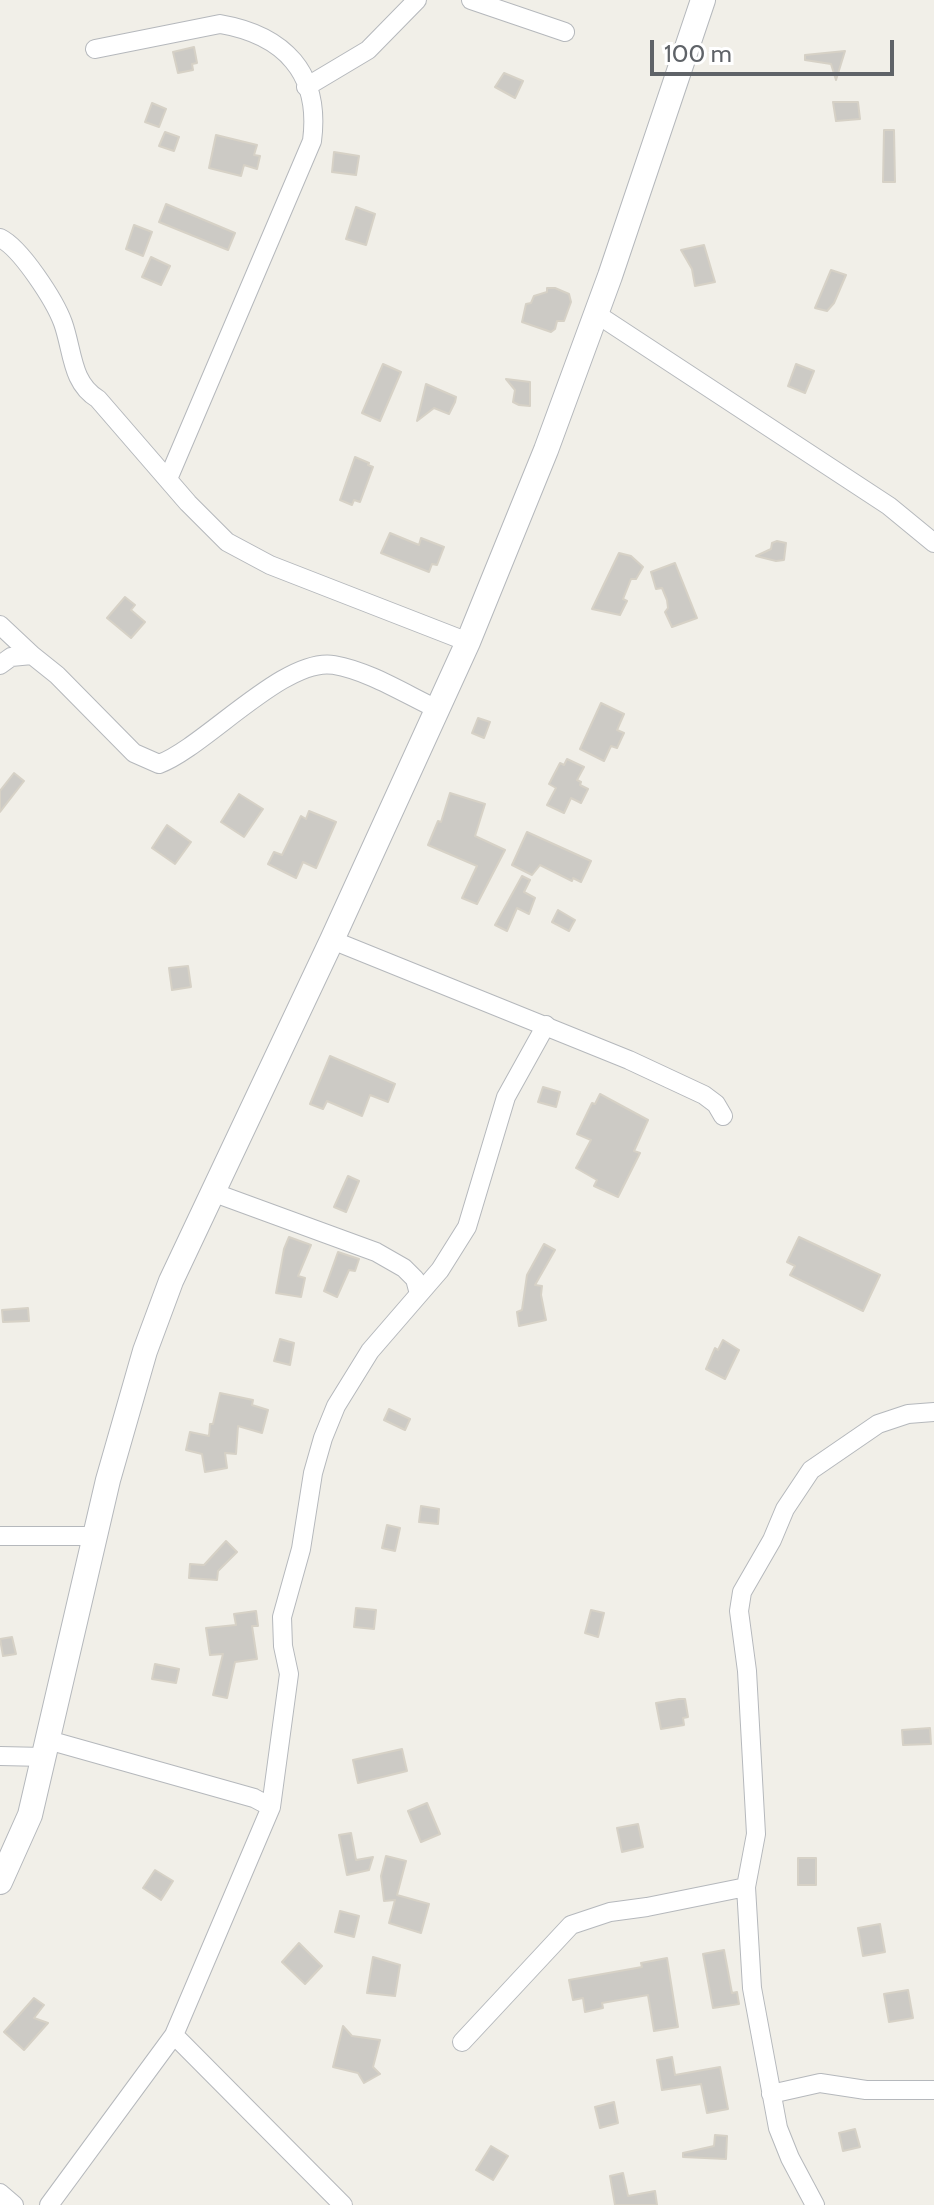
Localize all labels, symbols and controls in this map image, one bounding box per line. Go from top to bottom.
scale bar [654,24,898,74]
text: 100 m [664,39,732,68]

